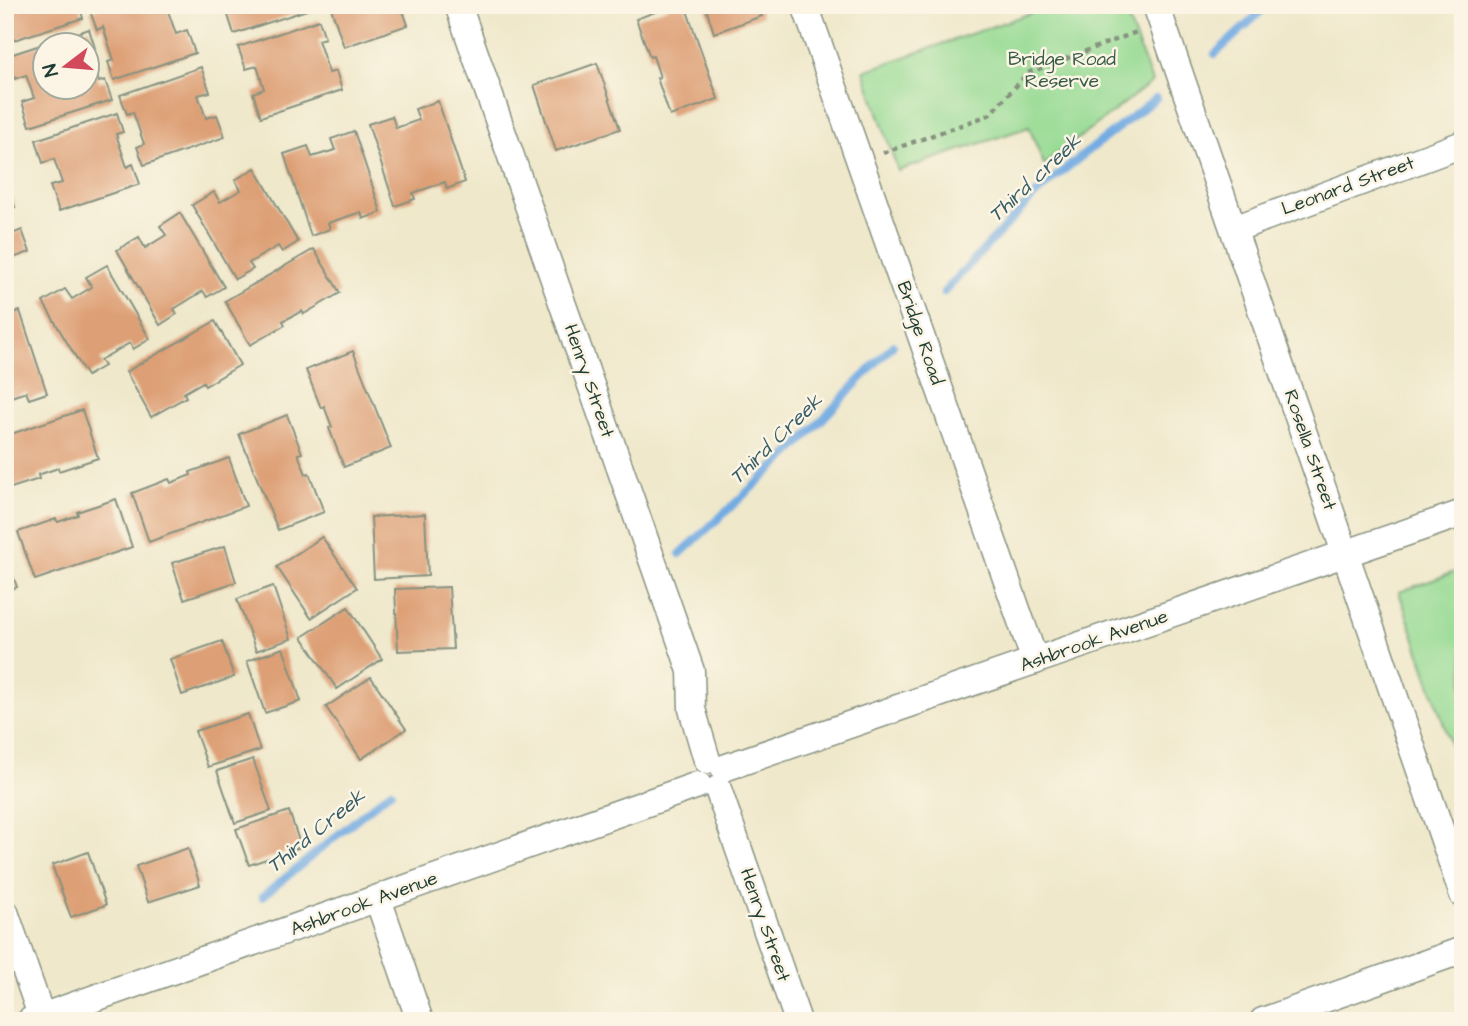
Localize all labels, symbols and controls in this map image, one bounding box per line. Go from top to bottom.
north arrow [32,32,102,102]
park label: Bridge Road Reserve [1008,46,1116,95]
text: N [36,61,66,80]
water label: Third creek [982,126,1089,229]
street label: Leonard Street [1278,149,1419,223]
street label: Bridge Road [889,278,950,389]
street label: Henry Street [556,321,621,442]
water label: Third Creek [723,386,830,491]
street label: Rosella Street [1277,386,1343,514]
street label: Ashbrook Avenue [1016,603,1172,679]
water label: Third Creek [260,781,372,880]
street label: Ashbrook Avenue [287,865,441,943]
street label: Henry Street [732,865,797,986]

